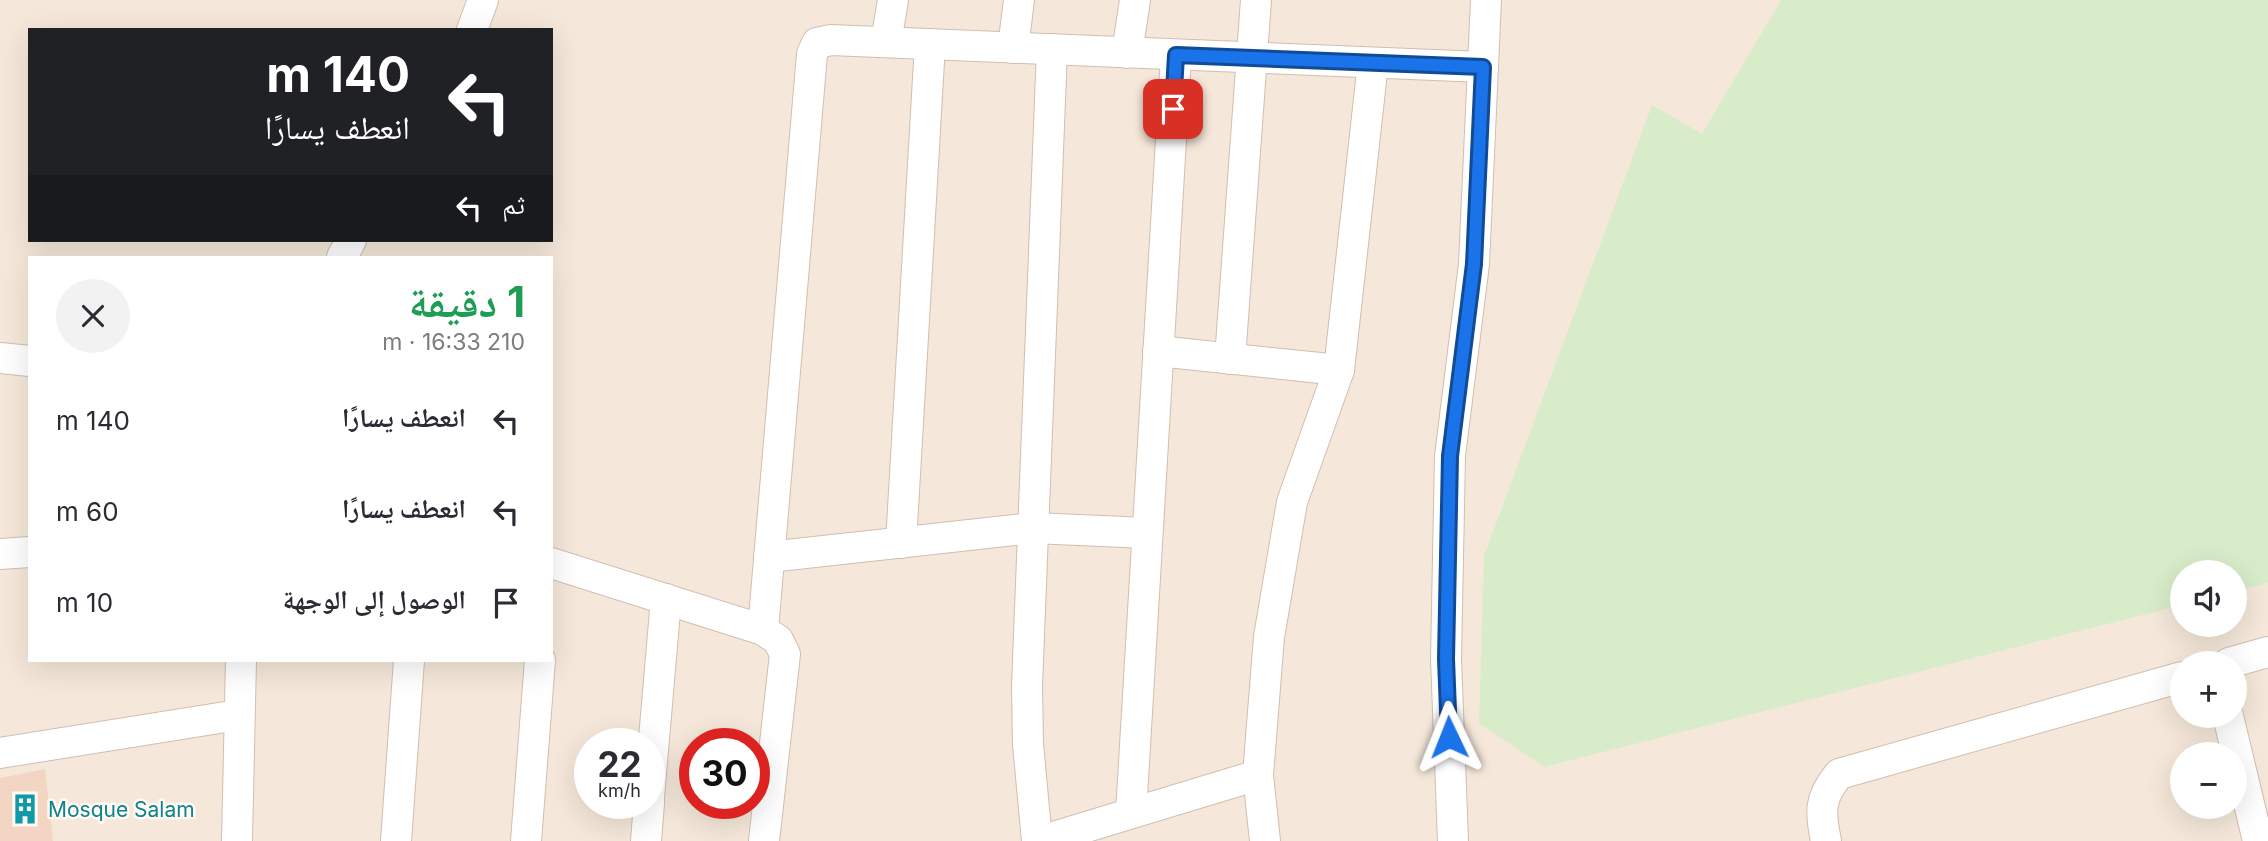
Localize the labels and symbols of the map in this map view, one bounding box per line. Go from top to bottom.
pin [1143,79,1203,139]
position arrow [1412,700,1486,774]
speed limit sign: 30 [679,728,770,819]
building icon: Mosque Salam [8,792,42,826]
place label: Mosque Salam [48,797,195,822]

